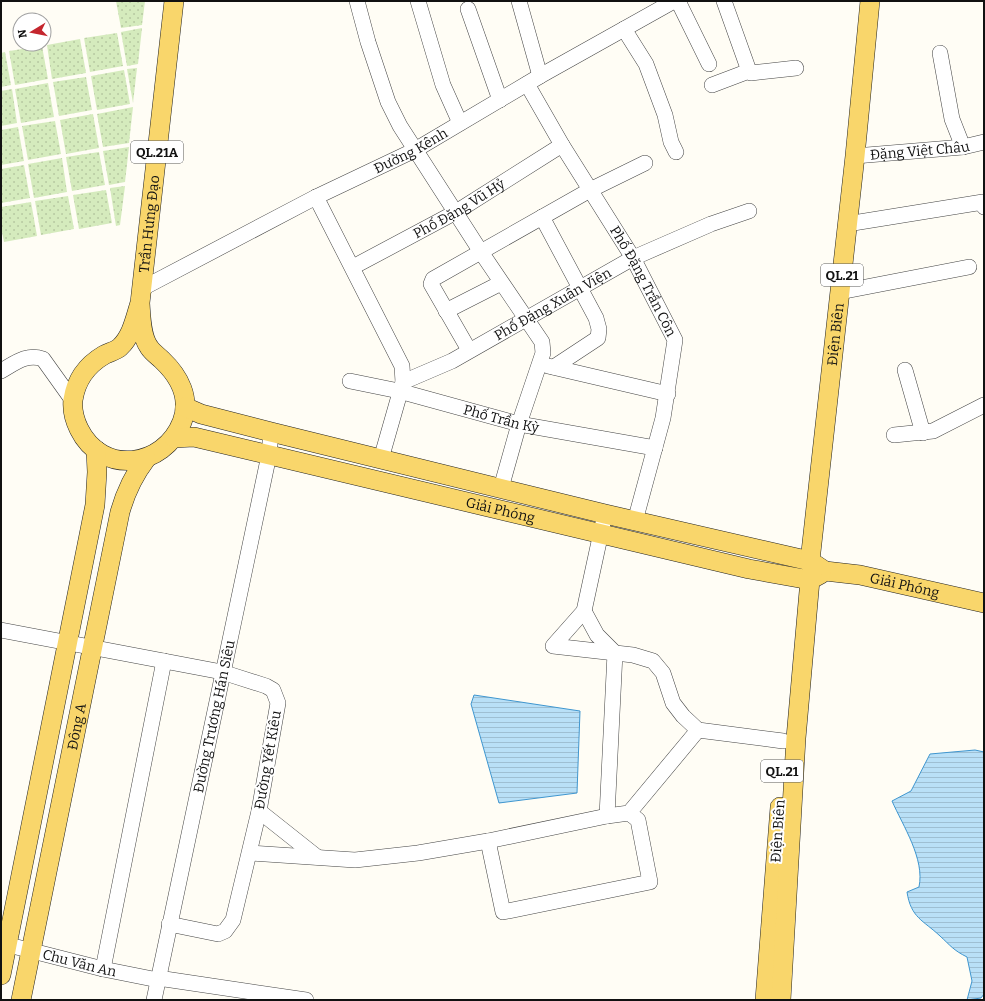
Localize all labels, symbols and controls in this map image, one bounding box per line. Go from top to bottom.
north arrow [12,12,52,52]
text: N [15,28,30,39]
street label: Đường Kênh [371,124,451,177]
street label: Đặng Việt Châu [869,137,971,163]
road number: QL.21A [131,141,183,163]
street label: Trần Hưng Đạo [135,174,163,274]
street label: Phố Đặng Vũ Hỷ [410,175,508,242]
street label: Phố Đặng Trần Côn [606,223,680,339]
street label: Phố Đặng Xuân Viện [491,264,614,344]
road number: QL.21 [821,264,863,286]
street label: Điện Biên [823,302,847,367]
street label: Phố Trần Kỳ [462,401,541,436]
street label: Giải Phóng [464,493,537,526]
street label: Giải Phóng [868,569,941,601]
street label: Đường Trương Hán Siêu [189,638,238,794]
street label: Đông A [63,702,90,752]
street label: Đường Yết Kiêu [250,709,285,811]
road number: QL.21 [761,760,803,782]
street label: Điện Biên [767,799,789,863]
street label: Chu Văn An [41,945,118,980]

